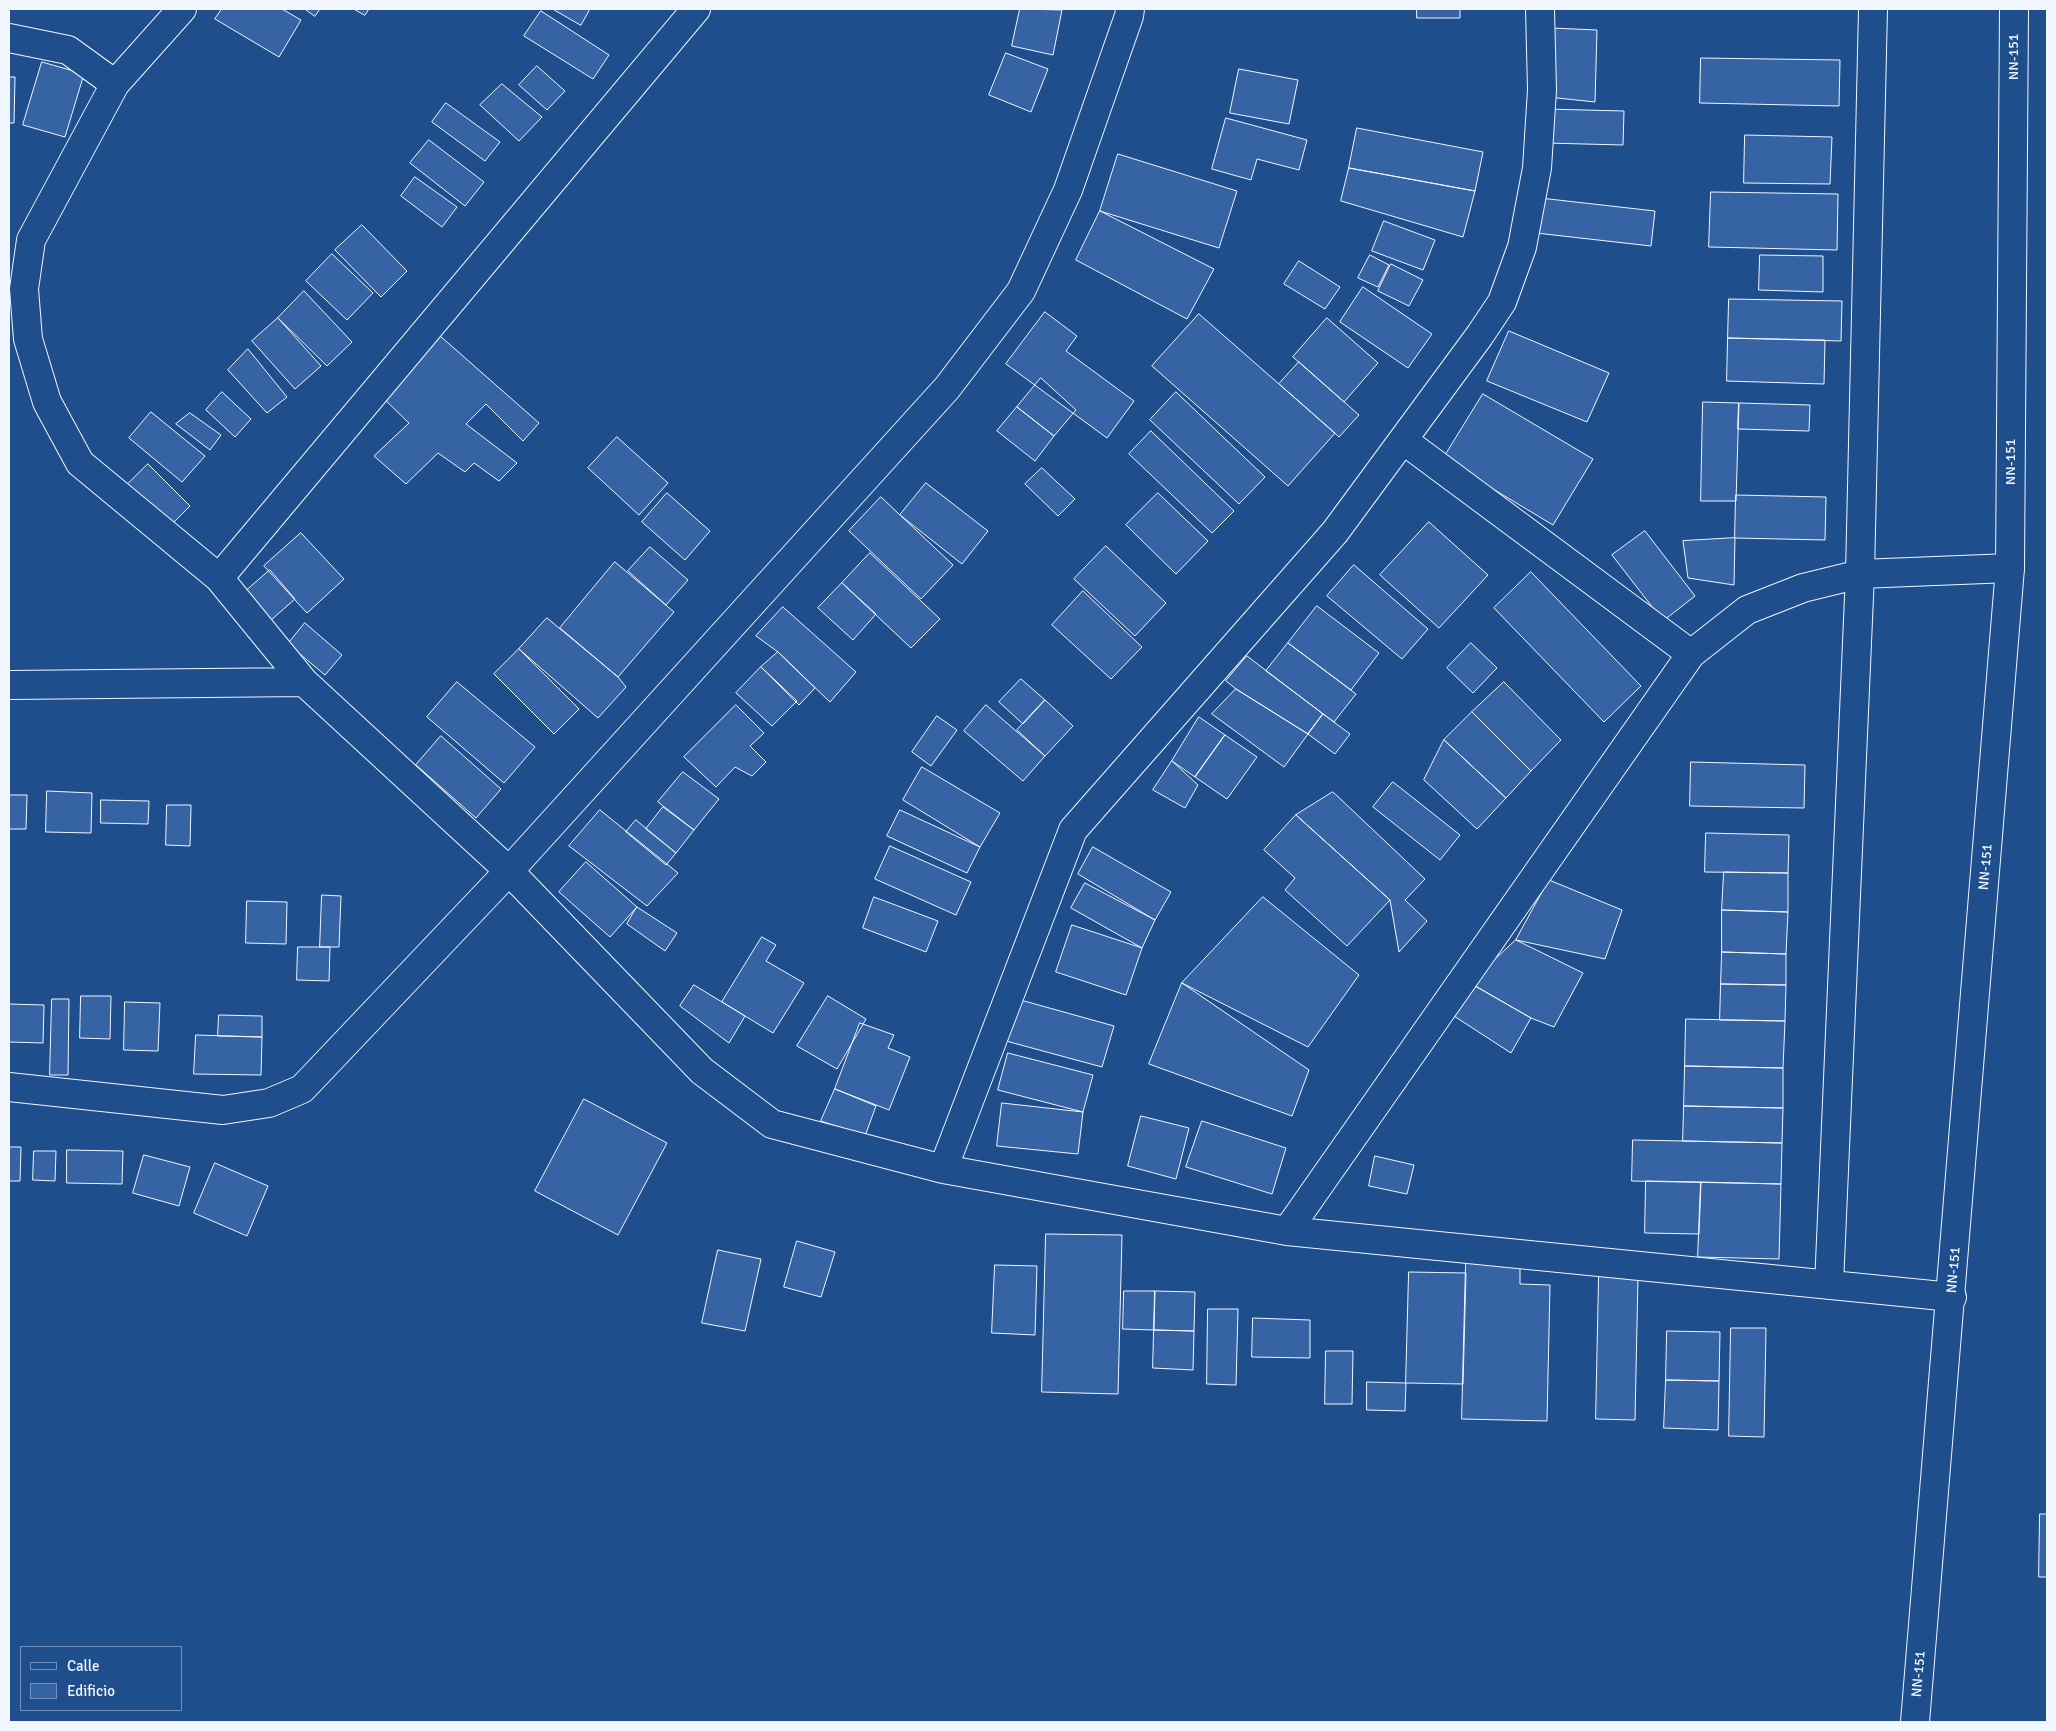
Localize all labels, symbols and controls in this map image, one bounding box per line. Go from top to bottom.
street label: NN-151 [2006,34,2022,80]
street label: NN-151 [2003,439,2019,485]
street label: NN-151 [1976,843,1996,891]
street label: NN-151 [1944,1246,1964,1294]
legend [20,1646,182,1711]
street label: NN-151 [1909,1650,1929,1698]
text: Calle [67,1657,100,1675]
text: Edificio [67,1682,115,1700]

